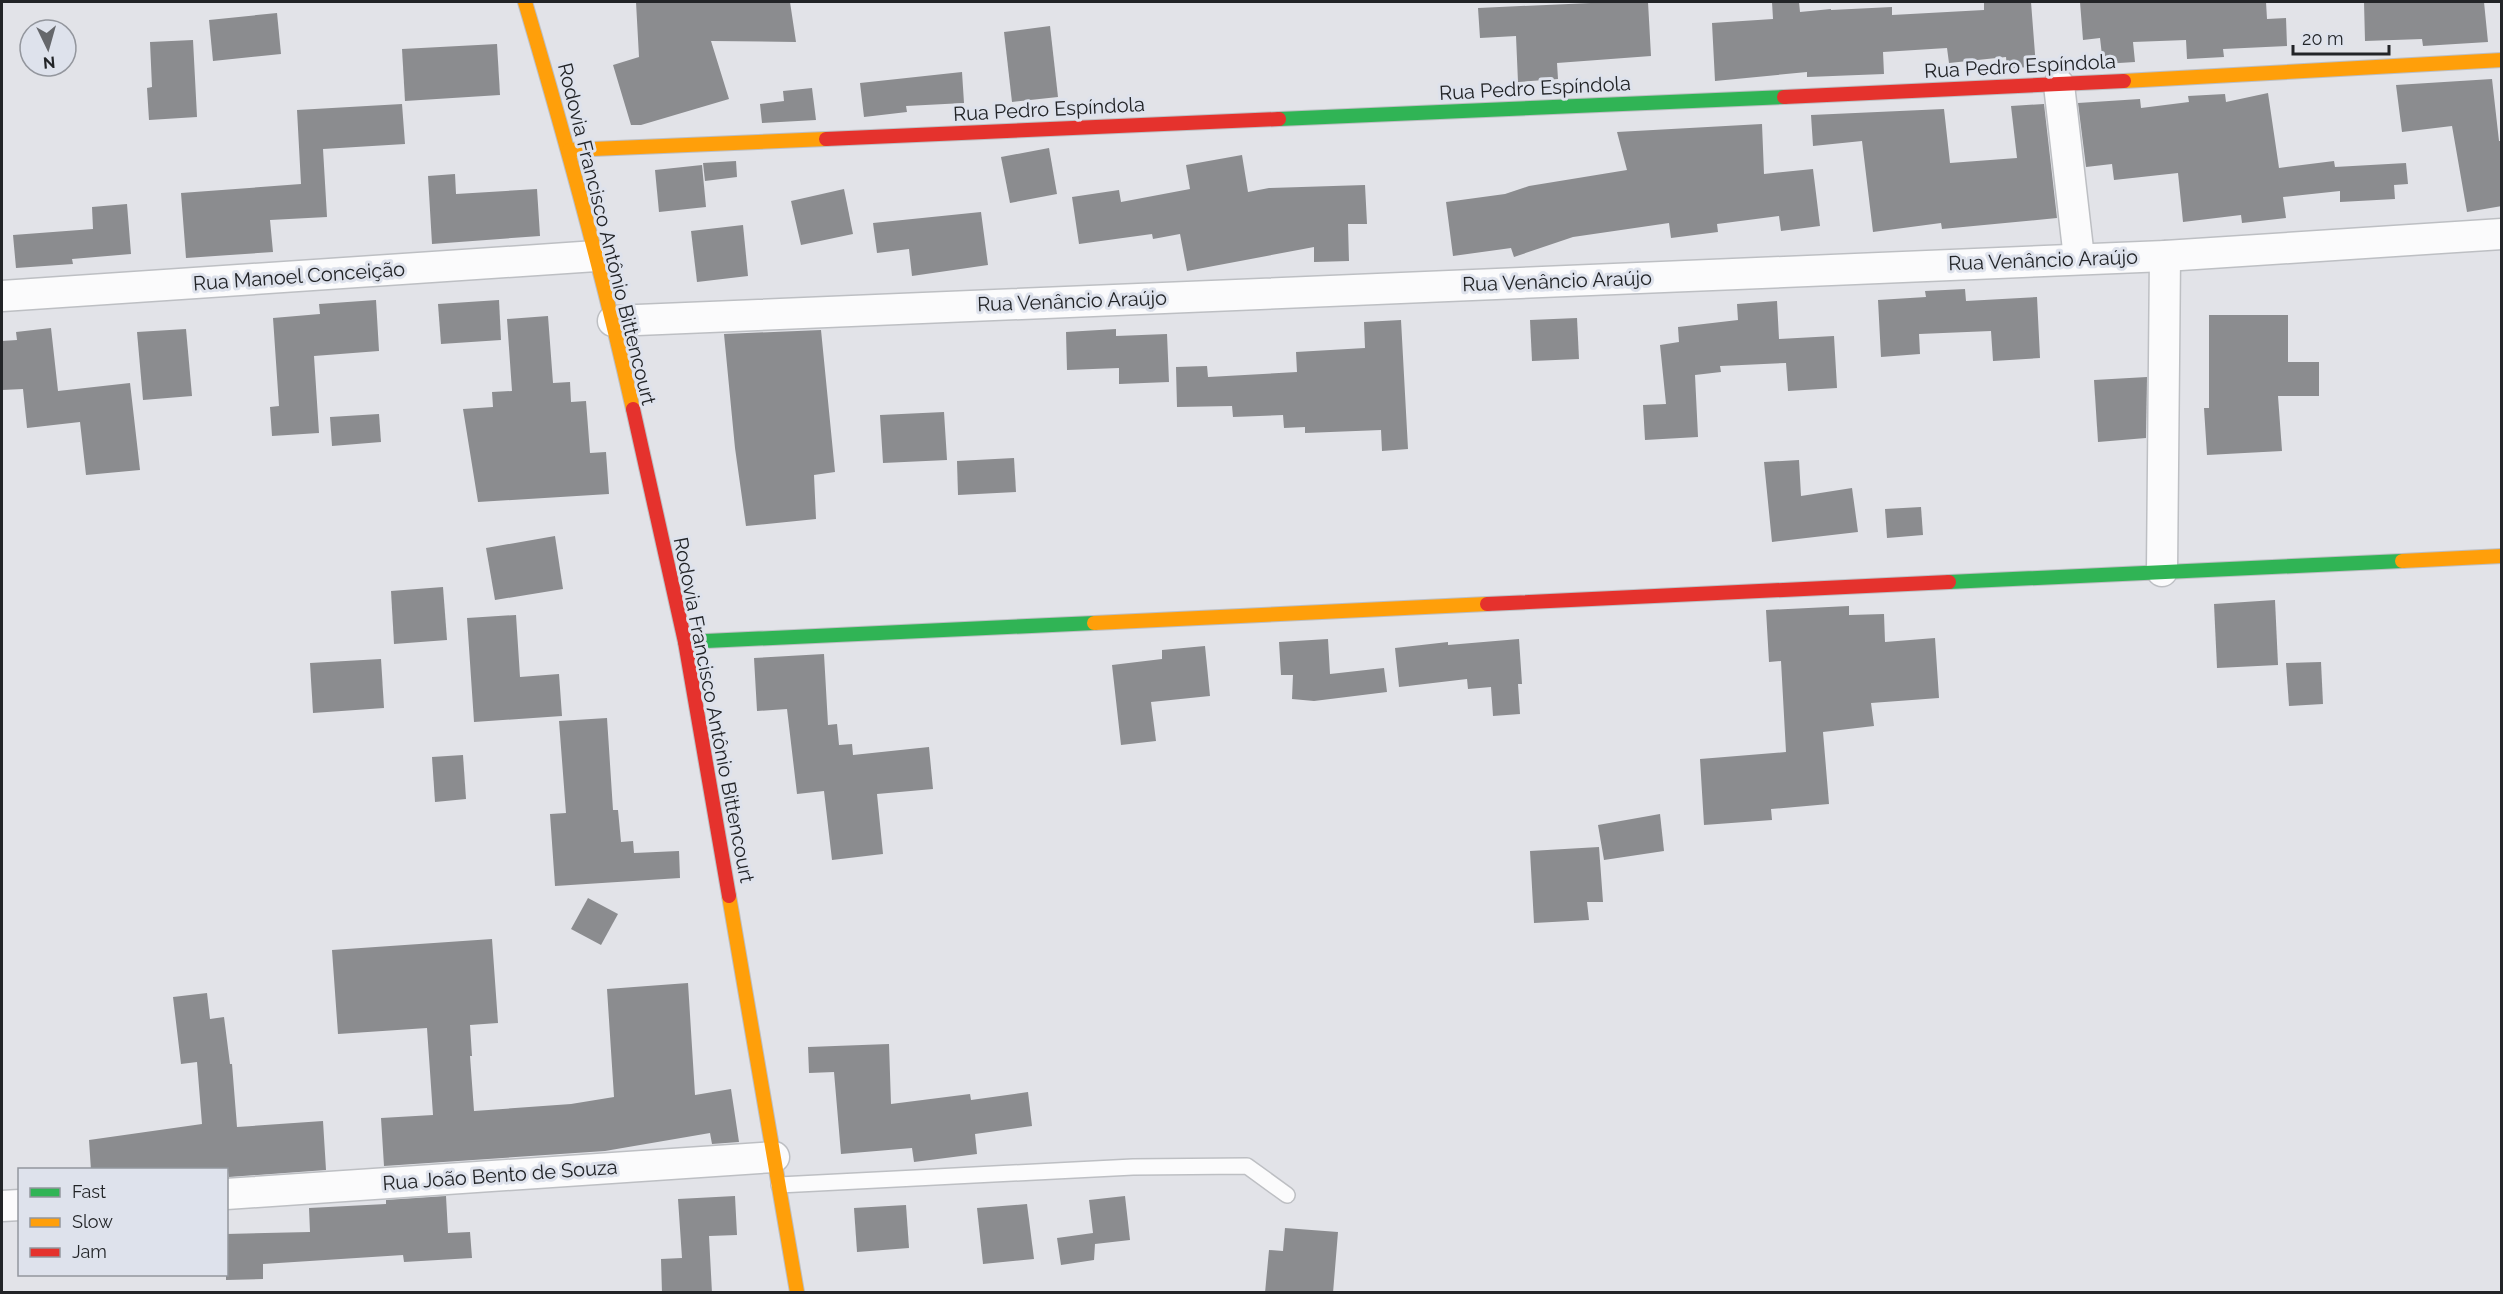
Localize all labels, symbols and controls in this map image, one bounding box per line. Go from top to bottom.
north arrow [18,18,78,78]
scale bar [2293,18,2389,56]
text: 20 m [2302,28,2344,49]
street label: Rua Pedro Espíndola [1924,49,2116,83]
text: N [42,52,56,72]
street label: Rodovia Francisco Antônio Bittencourt [553,60,661,408]
street label: Rua Pedro Espíndola [1439,71,1631,105]
street label: Rua Pedro Espíndola [953,92,1145,126]
street label: Rua Venâncio Araújo [1948,245,2138,275]
street label: Rua Manoel Conceição [192,257,406,295]
street label: Rua Venâncio Araújo [1462,266,1652,296]
street label: Rua Venâncio Araújo [977,286,1167,316]
street label: Rodovia Francisco Antônio Bittencourt [669,535,759,885]
street label: Rua João Bento de Souza [382,1155,618,1195]
legend [18,1168,228,1276]
text: Fast [72,1181,106,1202]
text: Slow [72,1211,113,1232]
text: Jam [72,1241,107,1262]

